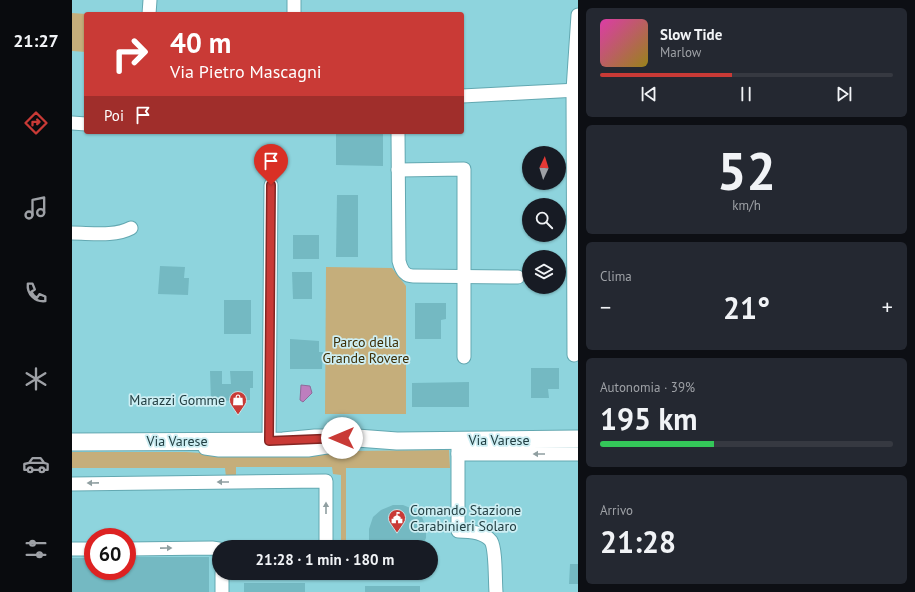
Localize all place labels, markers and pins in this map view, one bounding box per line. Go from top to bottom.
pin [254,144,288,185]
shop icon: Marazzi Gomme [228,390,248,415]
place label: Marazzi Gomme [129,391,225,409]
place label: Comando Stazione Carabinieri Solaro [410,501,521,535]
public building icon: Comando Stazione Carabinieri Solaro [387,508,407,533]

